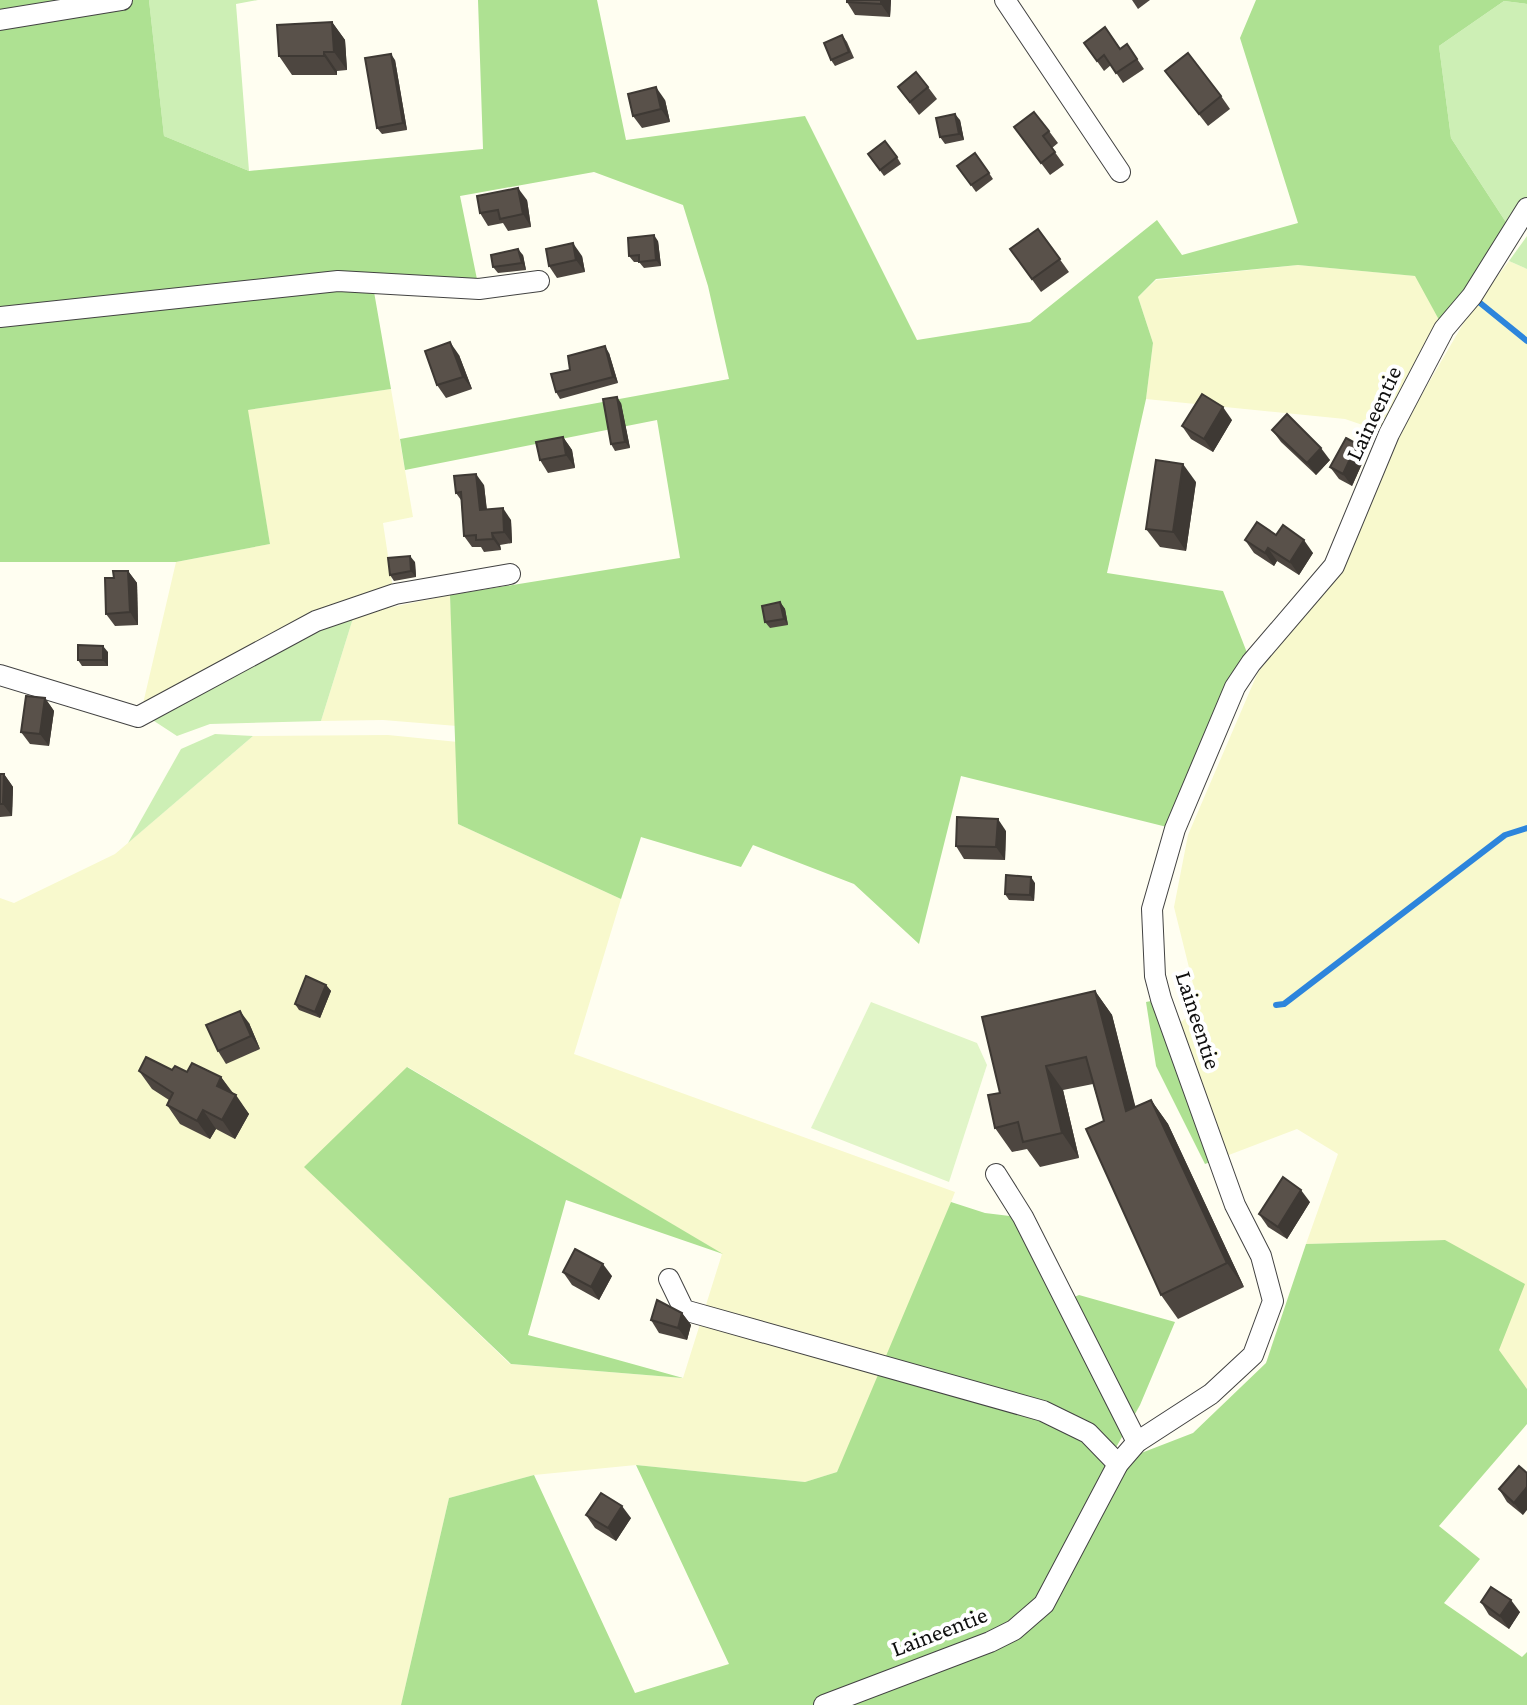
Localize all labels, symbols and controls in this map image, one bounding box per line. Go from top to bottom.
street label: Laineentie [1339,362,1407,464]
street label: Laineentie [1171,968,1227,1072]
street label: Laineentie [887,1600,991,1662]

